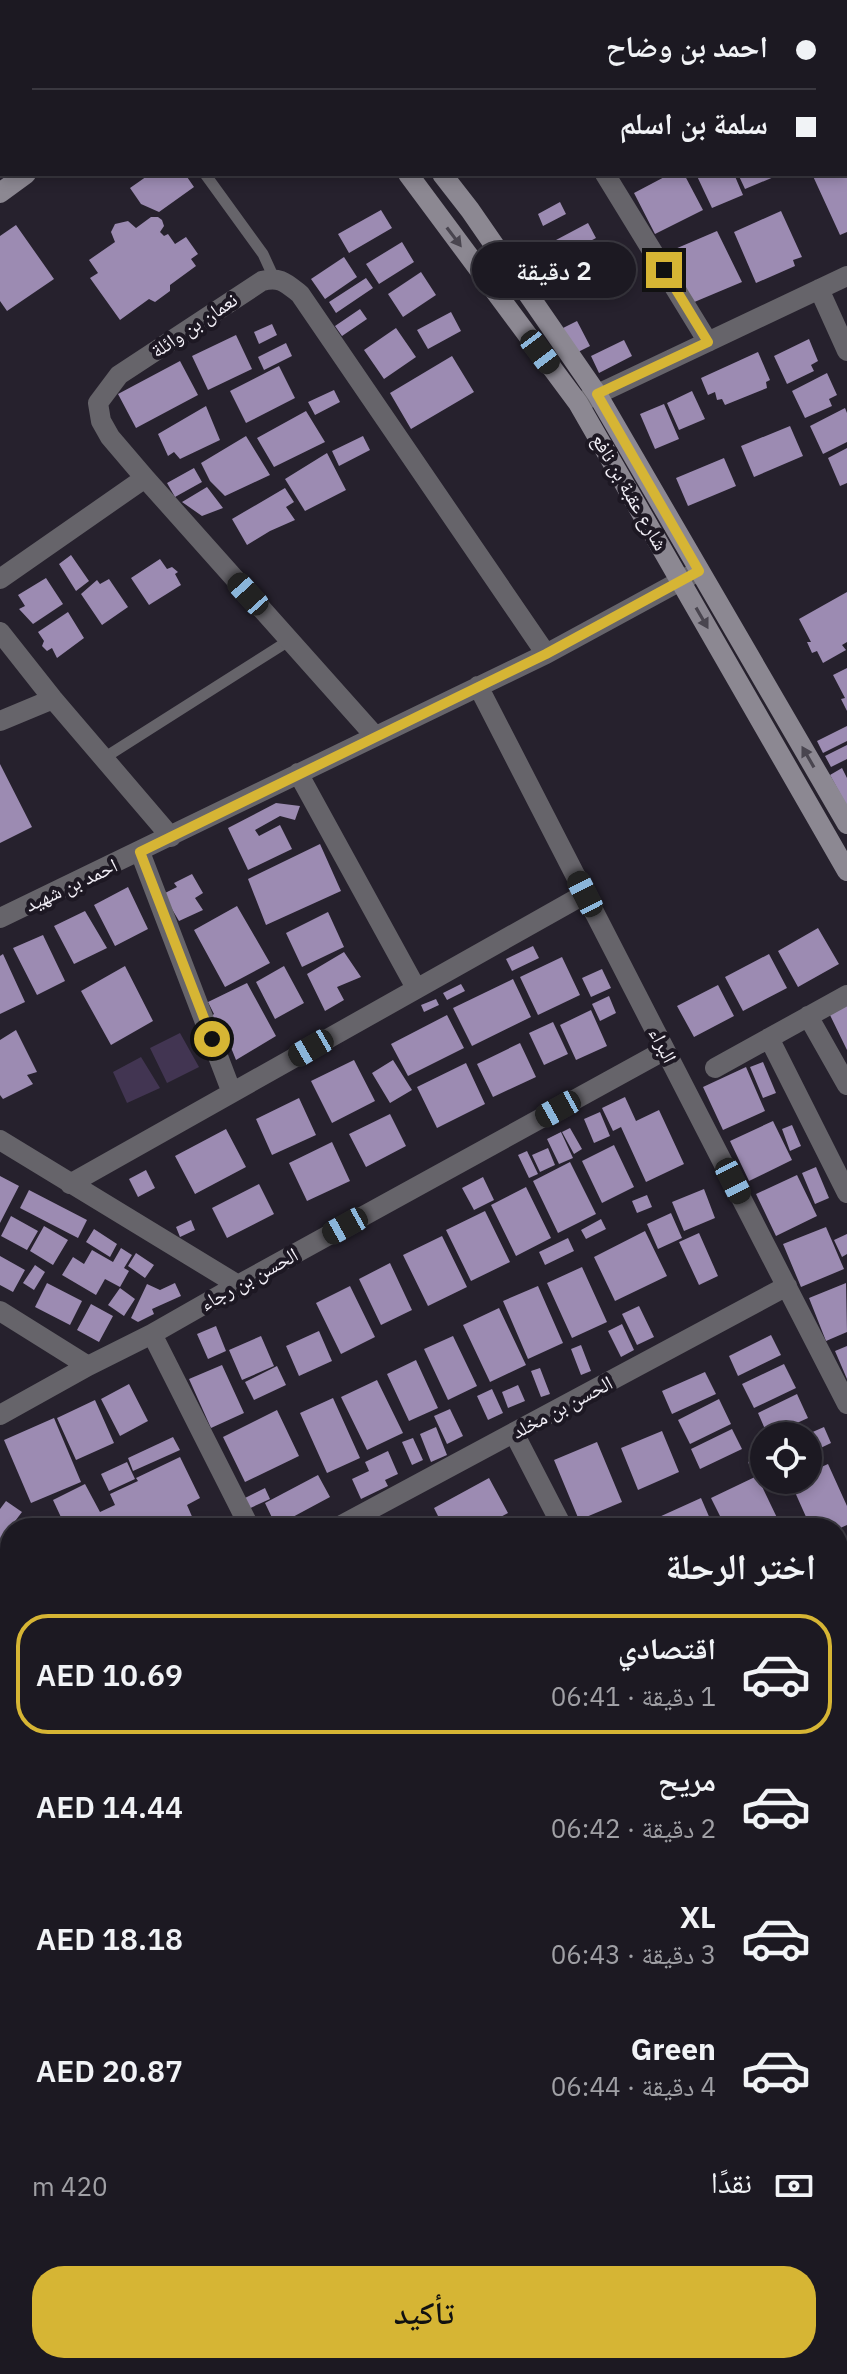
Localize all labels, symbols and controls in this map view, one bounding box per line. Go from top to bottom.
text: احمد بن وضاح [606,26,768,65]
text: سلمة بن اسلم [619,103,768,142]
one-way arrow [446,226,462,247]
callout: 2 دقيقة [472,242,636,298]
route end [646,252,682,288]
text: 2 دقيقة [516,253,592,287]
street label: نعمان بن وائلة [145,286,242,363]
car [516,326,564,378]
street label: شارع عقبة بن نافع [586,428,675,555]
car [223,568,273,620]
one-way arrow [695,607,709,629]
one-way arrow [801,746,815,768]
street label: احمد بن شهيد [20,851,122,918]
car [563,867,607,921]
route start [194,1021,230,1057]
street label: البراء [643,1022,684,1067]
car [284,1026,338,1070]
car [531,1087,585,1131]
car [711,1154,755,1208]
car [318,1204,372,1248]
street label: الحسن بن رجاء [195,1241,303,1317]
street label: الحسن بن مخلد [507,1369,617,1444]
map controls [750,1422,822,1494]
button: locate [750,1422,822,1494]
text: اختر الرحلة [666,1542,816,1589]
text: اقتصادي [618,1628,716,1667]
icon: car [740,1638,812,1710]
text: AED 10.69 [36,1655,183,1694]
text: 1 دقيقة · 06:41 [551,1679,716,1713]
text: مريح [658,1760,716,1799]
icon: car [740,1770,812,1842]
text: AED 14.44 [36,1787,183,1826]
text: 2 دقيقة · 06:42 [551,1811,716,1845]
text: XL [680,1897,716,1936]
icon: car [740,1902,812,1974]
text: AED 18.18 [36,1919,183,1958]
text: 3 دقيقة · 06:43 [551,1937,716,1971]
text: Green [631,2029,716,2068]
icon: car [740,2034,812,2106]
text: AED 20.87 [36,2051,183,2090]
text: 4 دقيقة · 06:44 [551,2069,716,2103]
text: نقدًا [711,2162,752,2201]
icon: cash [772,2164,816,2208]
text: 420 m [32,2169,108,2203]
button: تأكيد [32,2266,816,2358]

